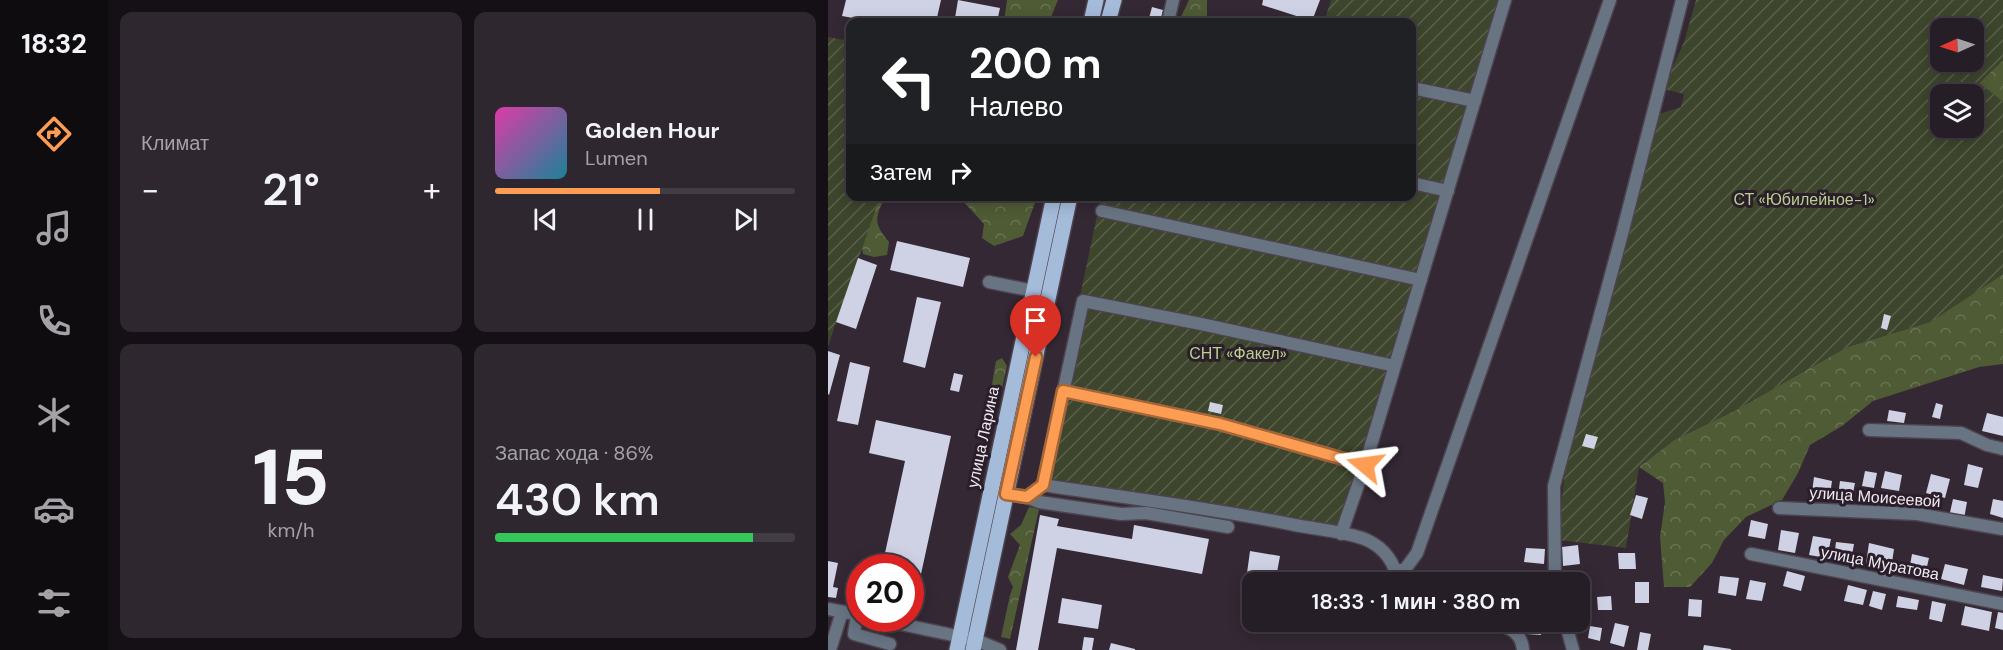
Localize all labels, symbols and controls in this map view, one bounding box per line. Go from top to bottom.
north arrow [1930,18,1984,72]
map controls [1930,18,1984,138]
text: 18:32 [21,26,87,61]
text: 200 m [969,36,1102,91]
icon: left [870,42,948,120]
button: layers [1930,84,1984,138]
text: Налево [969,89,1063,124]
icon: directions [33,113,75,155]
text: Golden Hour [585,116,720,145]
text: Климат [141,130,209,156]
text: Lumen [585,145,648,171]
icon: right [944,156,977,189]
text: Затем [870,158,932,187]
text: 21° [262,160,320,219]
text: − [141,168,159,211]
text: + [423,168,441,211]
park label: СТ «Юбилейное-1» [1733,189,1875,210]
icon: previous [529,203,562,236]
icon: pause [629,203,662,236]
icon: next [729,203,762,236]
icon: music [33,207,75,249]
pin [1010,295,1061,357]
icon: phone [33,300,75,342]
icon: arrive [1019,304,1052,337]
park label: СНТ «Факел» [1189,343,1287,364]
street label: улица Ларина [962,384,1004,490]
icon: climate [33,394,75,436]
text: 15 [253,427,329,528]
position arrow [1333,433,1397,497]
text: Запас хода · 86% [495,440,653,466]
text: 430 km [495,470,660,529]
street label: улица Моисеевой [1809,482,1941,512]
icon: car [33,488,75,530]
text: km/h [267,517,315,543]
street label: улица Муратова [1819,541,1941,585]
speed limit sign: 20 [846,554,924,632]
icon: filters [33,582,75,624]
text: 18:33 · 1 мин · 380 m [1311,587,1521,616]

